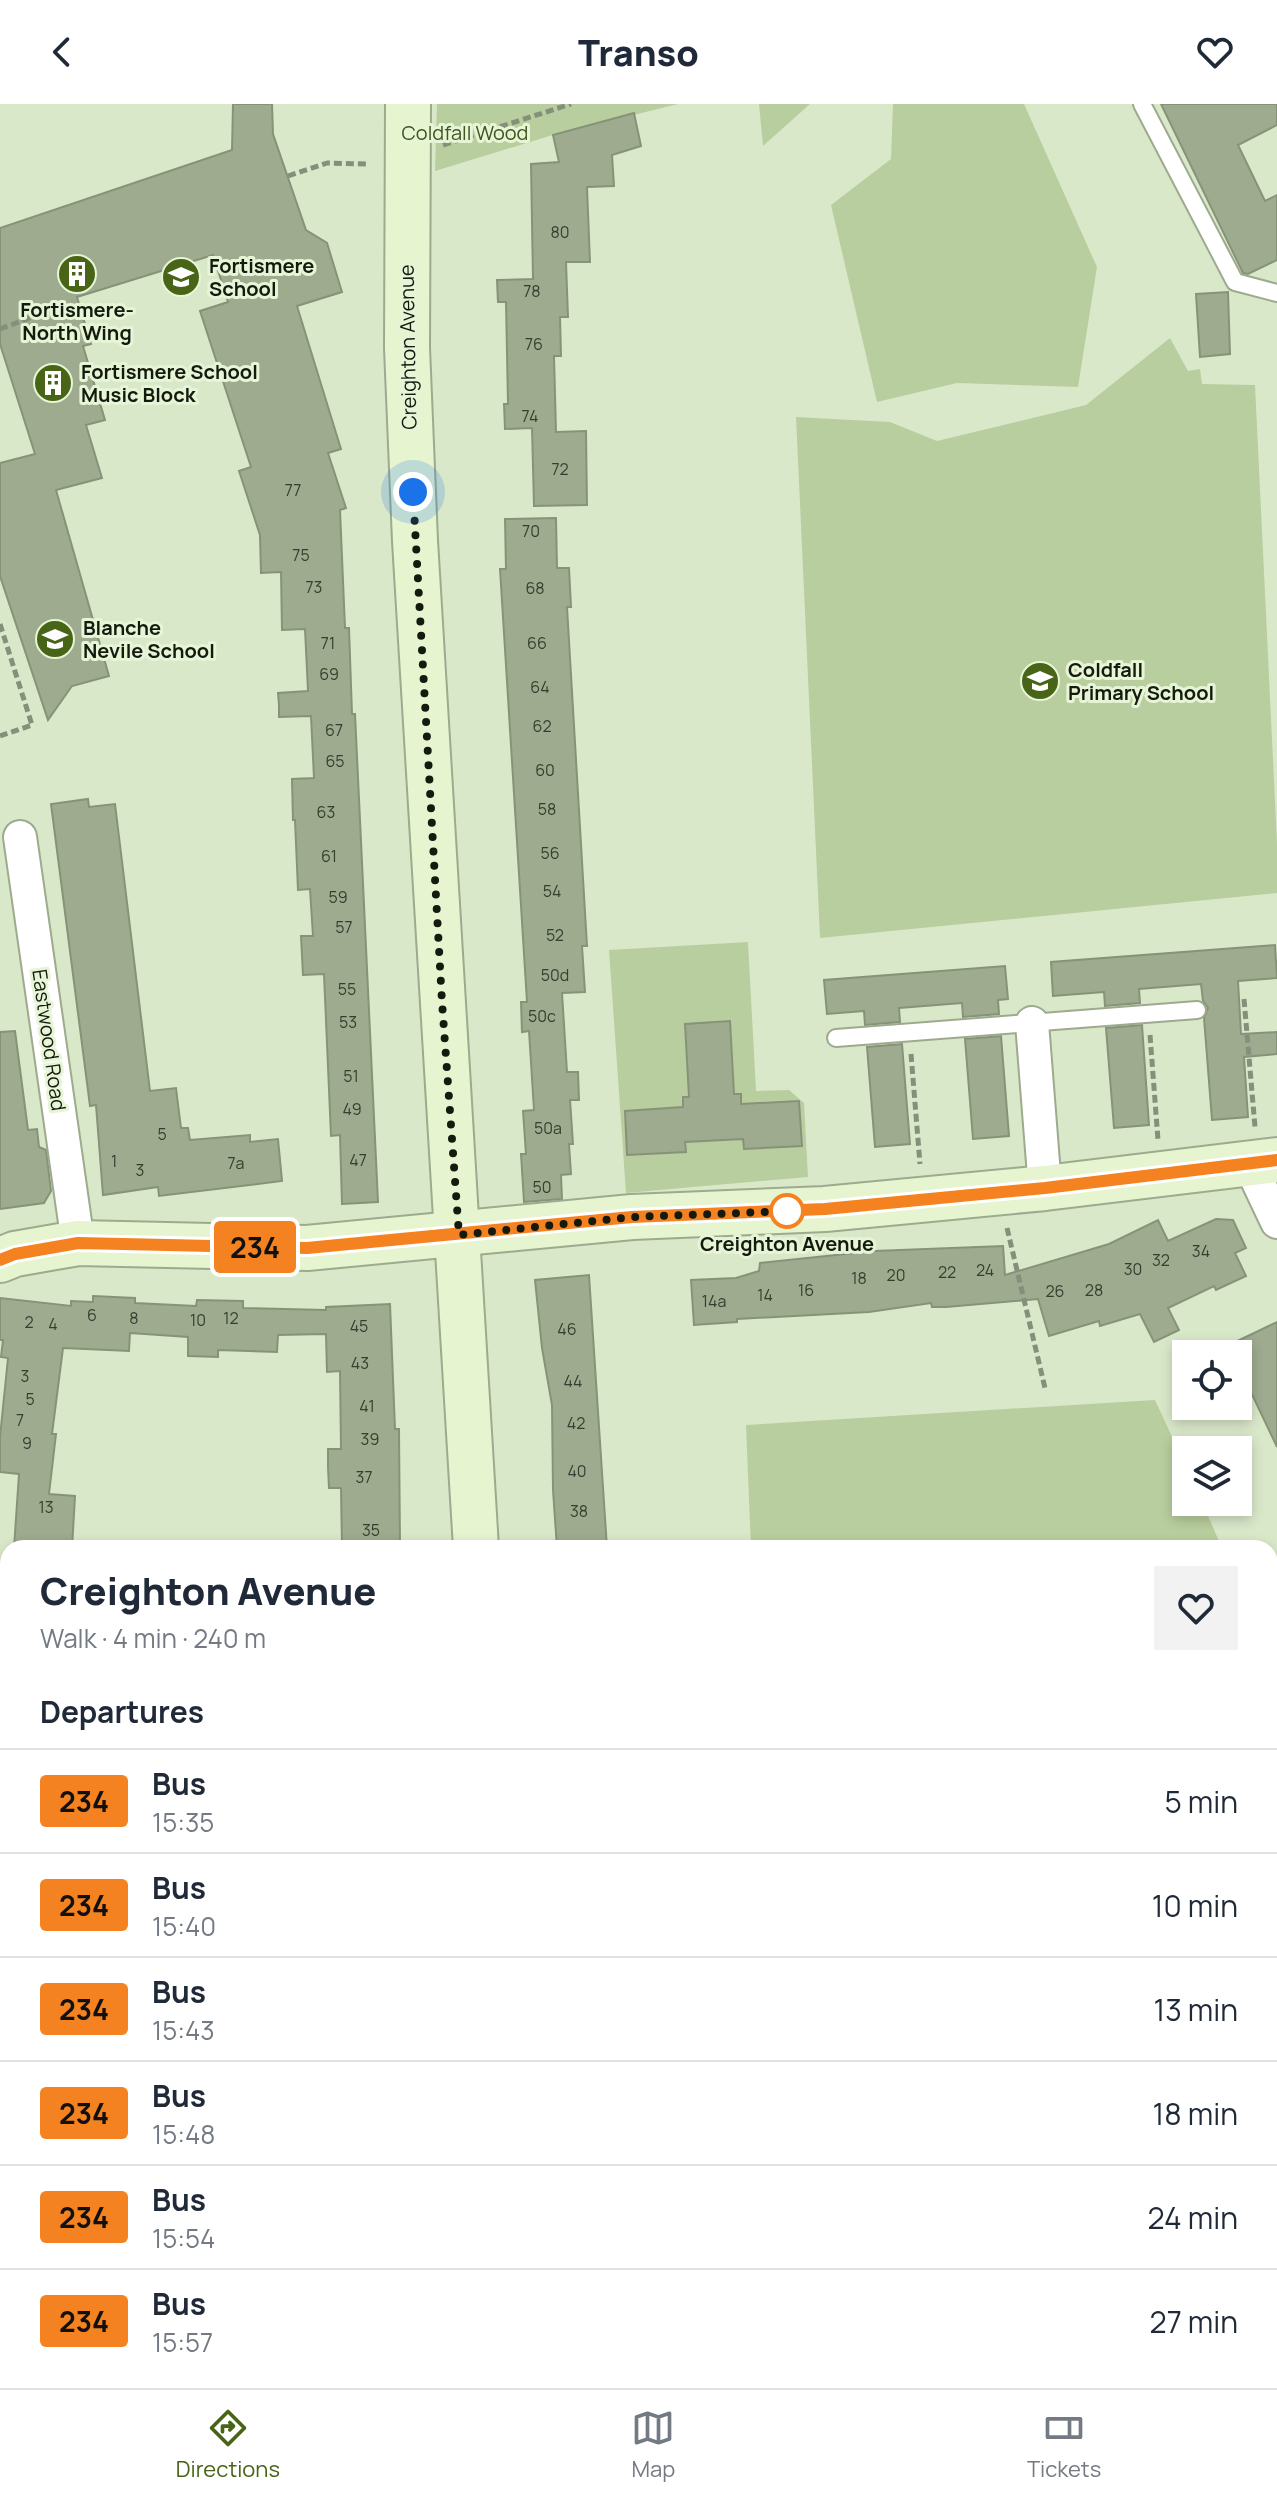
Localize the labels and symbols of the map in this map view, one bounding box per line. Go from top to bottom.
park label: Coldfall Wood [402,119,528,146]
house number: 80 [550,221,570,243]
place label: Fortismere School [209,252,314,302]
building icon: Fortismere- North Wing [56,253,98,295]
school or university icon: Fortismere School [160,256,202,298]
street label: Creighton Avenue [393,264,422,430]
house number: 78 [523,280,541,302]
place label: Fortismere- North Wing [20,296,134,346]
house number: 76 [525,333,543,355]
place label: Fortismere School Music Block [81,358,258,408]
building icon: Fortismere School Music Block [32,362,74,404]
house number: 74 [522,405,538,427]
house number: 72 [551,458,569,480]
your location [393,472,433,512]
house number: 77 [285,479,301,501]
house number: 70 [522,520,540,542]
house number: 75 [292,544,310,566]
house number: 73 [306,576,322,598]
house number: 68 [525,577,545,599]
place label: Blanche Nevile School [83,614,215,664]
school or university icon: Blanche Nevile School [34,618,76,660]
house number: 71 [321,632,335,654]
house number: 66 [527,632,547,654]
place label: Coldfall Primary School [1068,656,1214,706]
school or university icon: Coldfall Primary School [1019,660,1061,702]
house number: 69 [319,663,339,685]
house number: 64 [530,676,550,698]
house number: 62 [532,715,552,737]
house number: 67 [325,719,343,741]
house number: 65 [325,750,345,772]
house number: 60 [535,759,555,781]
house number: 58 [538,798,556,820]
house number: 63 [317,801,335,823]
house number: 56 [540,842,560,864]
house number: 61 [321,845,337,867]
house number: 54 [543,880,561,902]
house number: 59 [328,886,348,908]
house number: 57 [335,916,353,938]
house number: 52 [546,924,564,946]
house number: 50d [541,964,569,986]
street label: Eastwood Road [26,967,73,1113]
house number: 55 [338,978,356,1000]
house number: 50c [528,1005,556,1027]
house number: 53 [339,1011,357,1033]
house number: 51 [343,1065,359,1087]
house number: 49 [342,1098,362,1120]
house number: 50a [534,1117,562,1139]
house number: 5 [157,1123,167,1145]
house number: 47 [349,1149,367,1171]
house number: 1 [111,1150,117,1172]
house number: 7a [228,1152,244,1174]
house number: 3 [136,1159,144,1181]
house number: 50 [533,1176,552,1198]
marker: Creighton Avenue [770,1194,804,1228]
line badge: 234 [209,1221,301,1273]
place label: Creighton Avenue [700,1230,874,1257]
house number: 34 [1192,1240,1210,1262]
house number: 32 [1152,1249,1170,1271]
house number: 30 [1124,1258,1142,1280]
house number: 24 [976,1259,994,1281]
house number: 22 [938,1261,956,1283]
house number: 20 [887,1264,905,1286]
house number: 18 [851,1267,867,1289]
house number: 16 [798,1279,814,1301]
house number: 28 [1085,1279,1103,1301]
house number: 26 [1045,1280,1065,1302]
house number: 14 [757,1284,773,1306]
house number: 14a [702,1290,726,1312]
house number: 6 [87,1304,97,1326]
house number: 8 [129,1307,139,1329]
house number: 12 [223,1307,239,1329]
house number: 10 [190,1309,206,1331]
house number: 2 [24,1311,34,1333]
house number: 4 [48,1313,58,1335]
house number: 45 [350,1315,368,1337]
house number: 46 [557,1318,577,1340]
house number: 43 [351,1352,369,1374]
house number: 3 [21,1365,29,1387]
house number: 44 [563,1370,583,1392]
house number: 5 [25,1388,35,1410]
house number: 41 [359,1395,375,1417]
house number: 7 [16,1409,24,1431]
house number: 42 [567,1412,585,1434]
house number: 39 [361,1428,379,1450]
house number: 9 [22,1432,32,1454]
house number: 40 [567,1460,587,1482]
house number: 37 [356,1466,372,1488]
house number: 13 [38,1496,54,1518]
house number: 38 [570,1500,588,1522]
house number: 35 [362,1519,380,1541]

